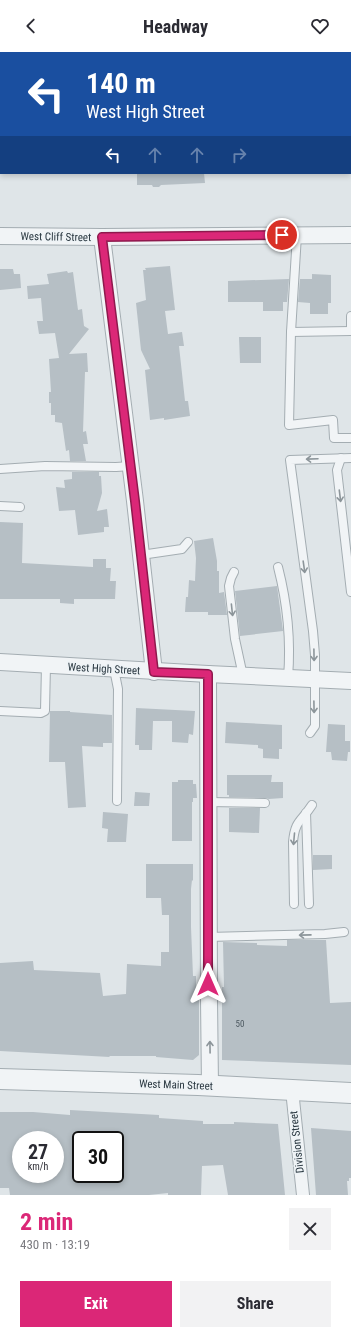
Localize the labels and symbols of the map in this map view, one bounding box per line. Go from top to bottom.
pin [265,218,299,252]
street label: West Cliff Street [21,230,91,244]
one-way arrow [306,456,319,463]
one-way arrow [336,489,344,502]
one-way arrow [300,560,308,573]
one-way arrow [228,603,236,616]
one-way arrow [310,648,318,661]
street label: West High Street [67,661,141,677]
one-way arrow [310,700,318,713]
one-way arrow [290,832,297,845]
one-way arrow [299,931,312,939]
position arrow [187,963,229,1005]
house number: 50 [236,1019,244,1029]
one-way arrow [206,1041,213,1054]
street label: West Main Street [139,1077,213,1093]
street label: Division Street [287,1110,307,1174]
speed limit sign: 30 [72,1131,124,1183]

